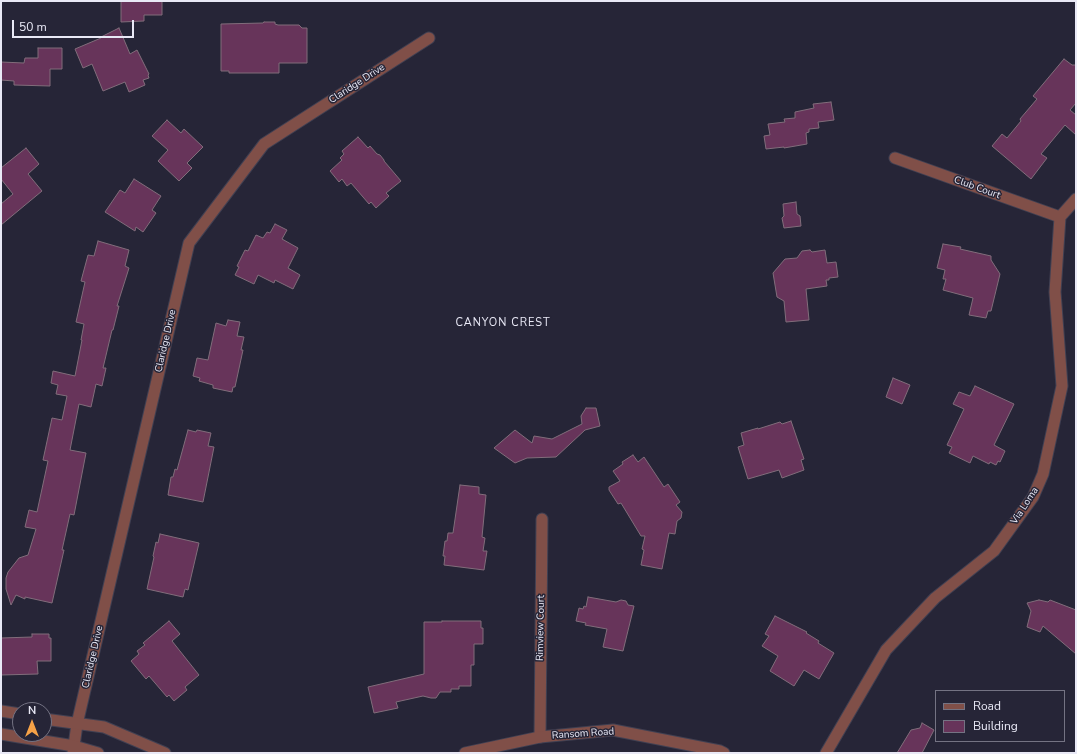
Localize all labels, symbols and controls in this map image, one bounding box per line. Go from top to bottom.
scale bar [14,12,136,38]
text: 50 m [19,19,47,35]
street label: Claridge Drive [327,61,387,107]
street label: Club Court [952,174,1002,202]
street label: Claridge Drive [153,308,179,374]
district label: CANYON CREST [455,316,551,330]
street label: Via Loma [1009,485,1041,527]
street label: Rimview Court [534,595,548,661]
street label: Claridge Drive [80,624,106,690]
legend [935,690,1065,742]
text: Road [973,698,1001,714]
north arrow [12,702,52,742]
text: N [28,703,36,718]
text: Building [973,718,1018,734]
street label: Ransom Road [551,726,615,742]

